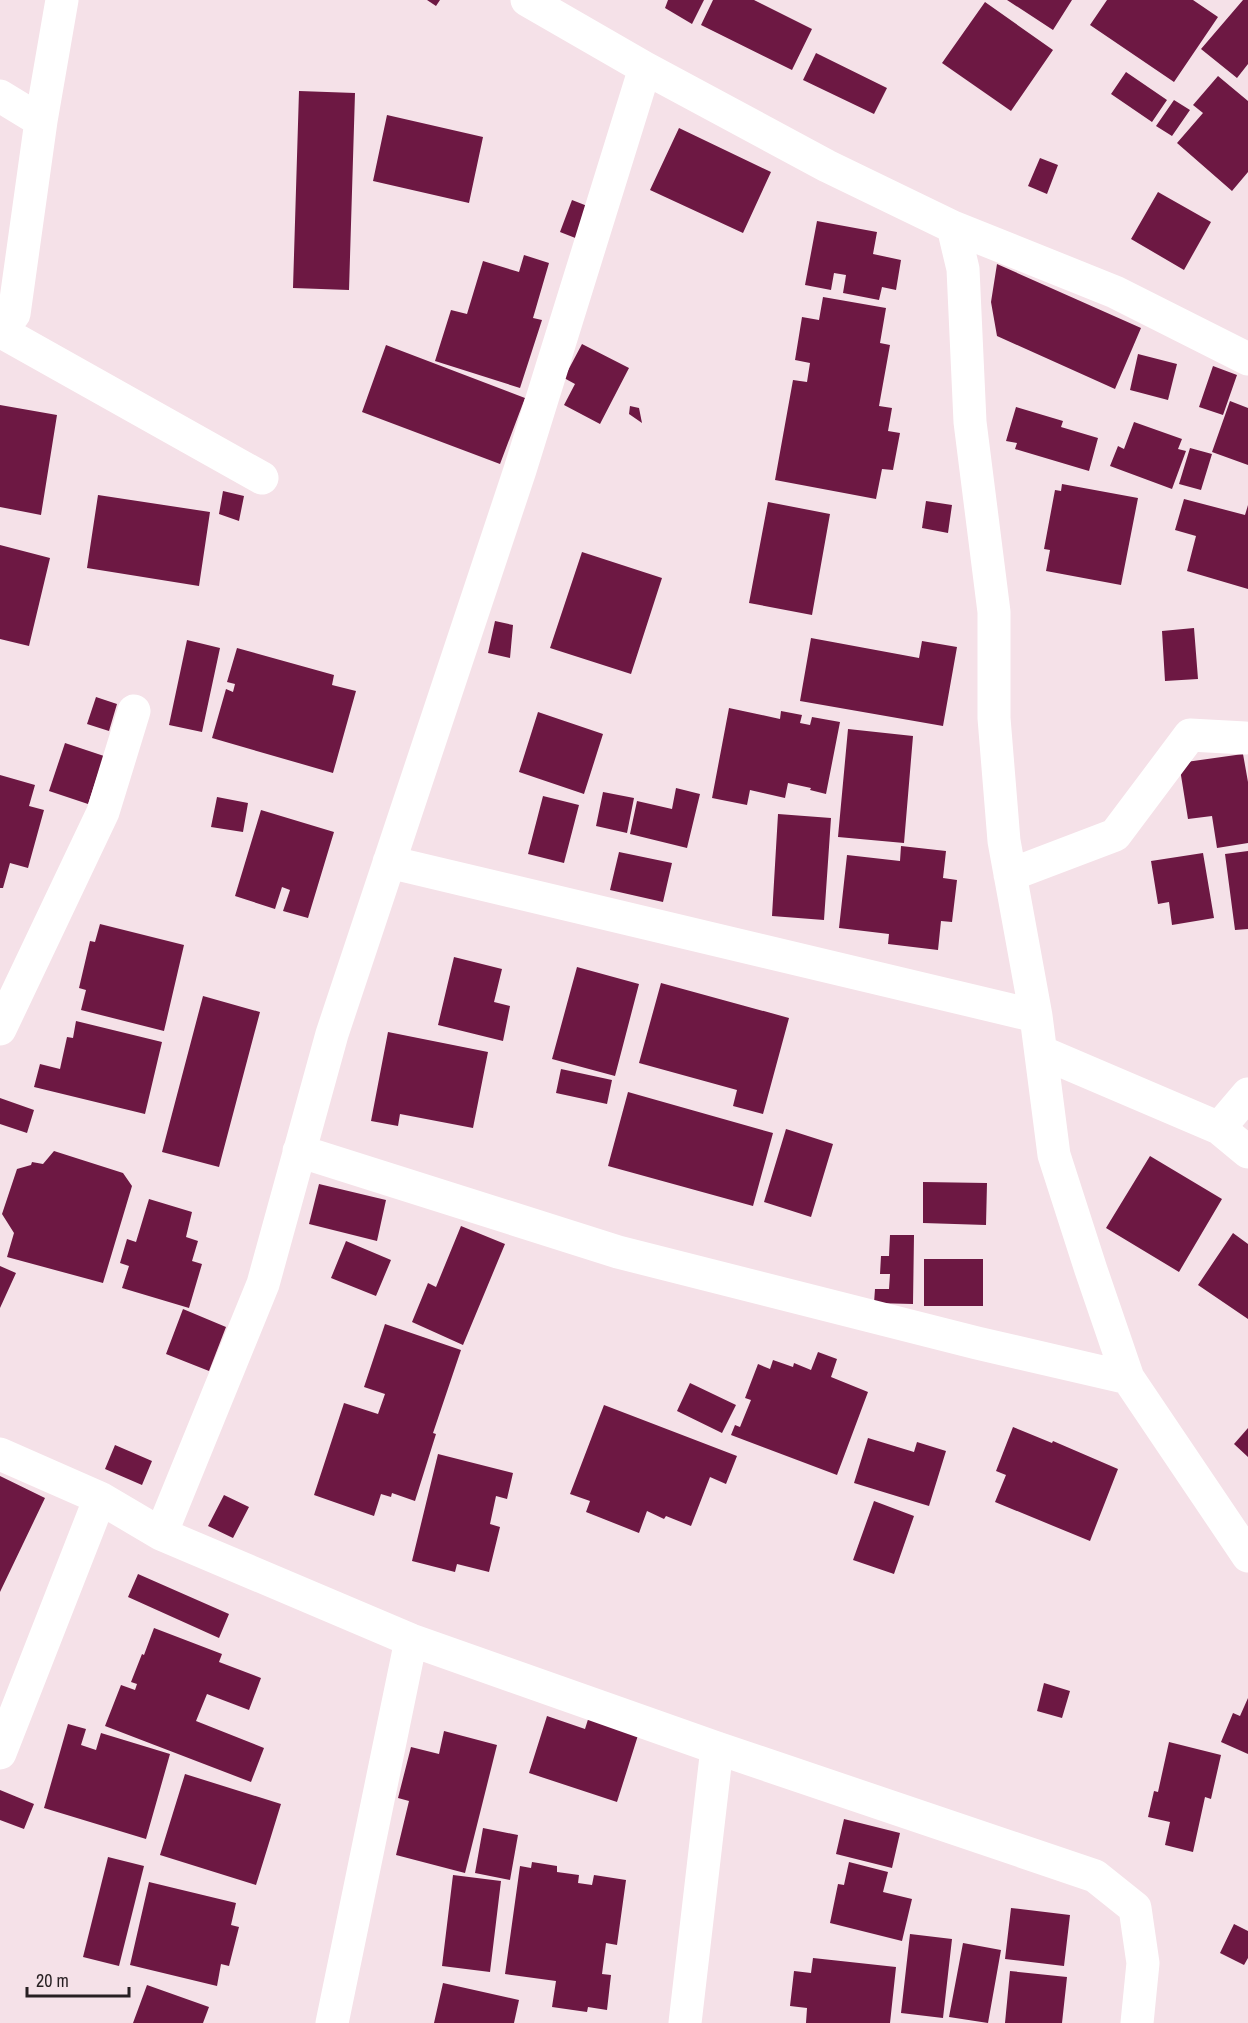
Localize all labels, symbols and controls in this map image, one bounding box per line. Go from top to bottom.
scale bar [27,1960,129,1998]
text: 20 m [36,1968,69,1993]

